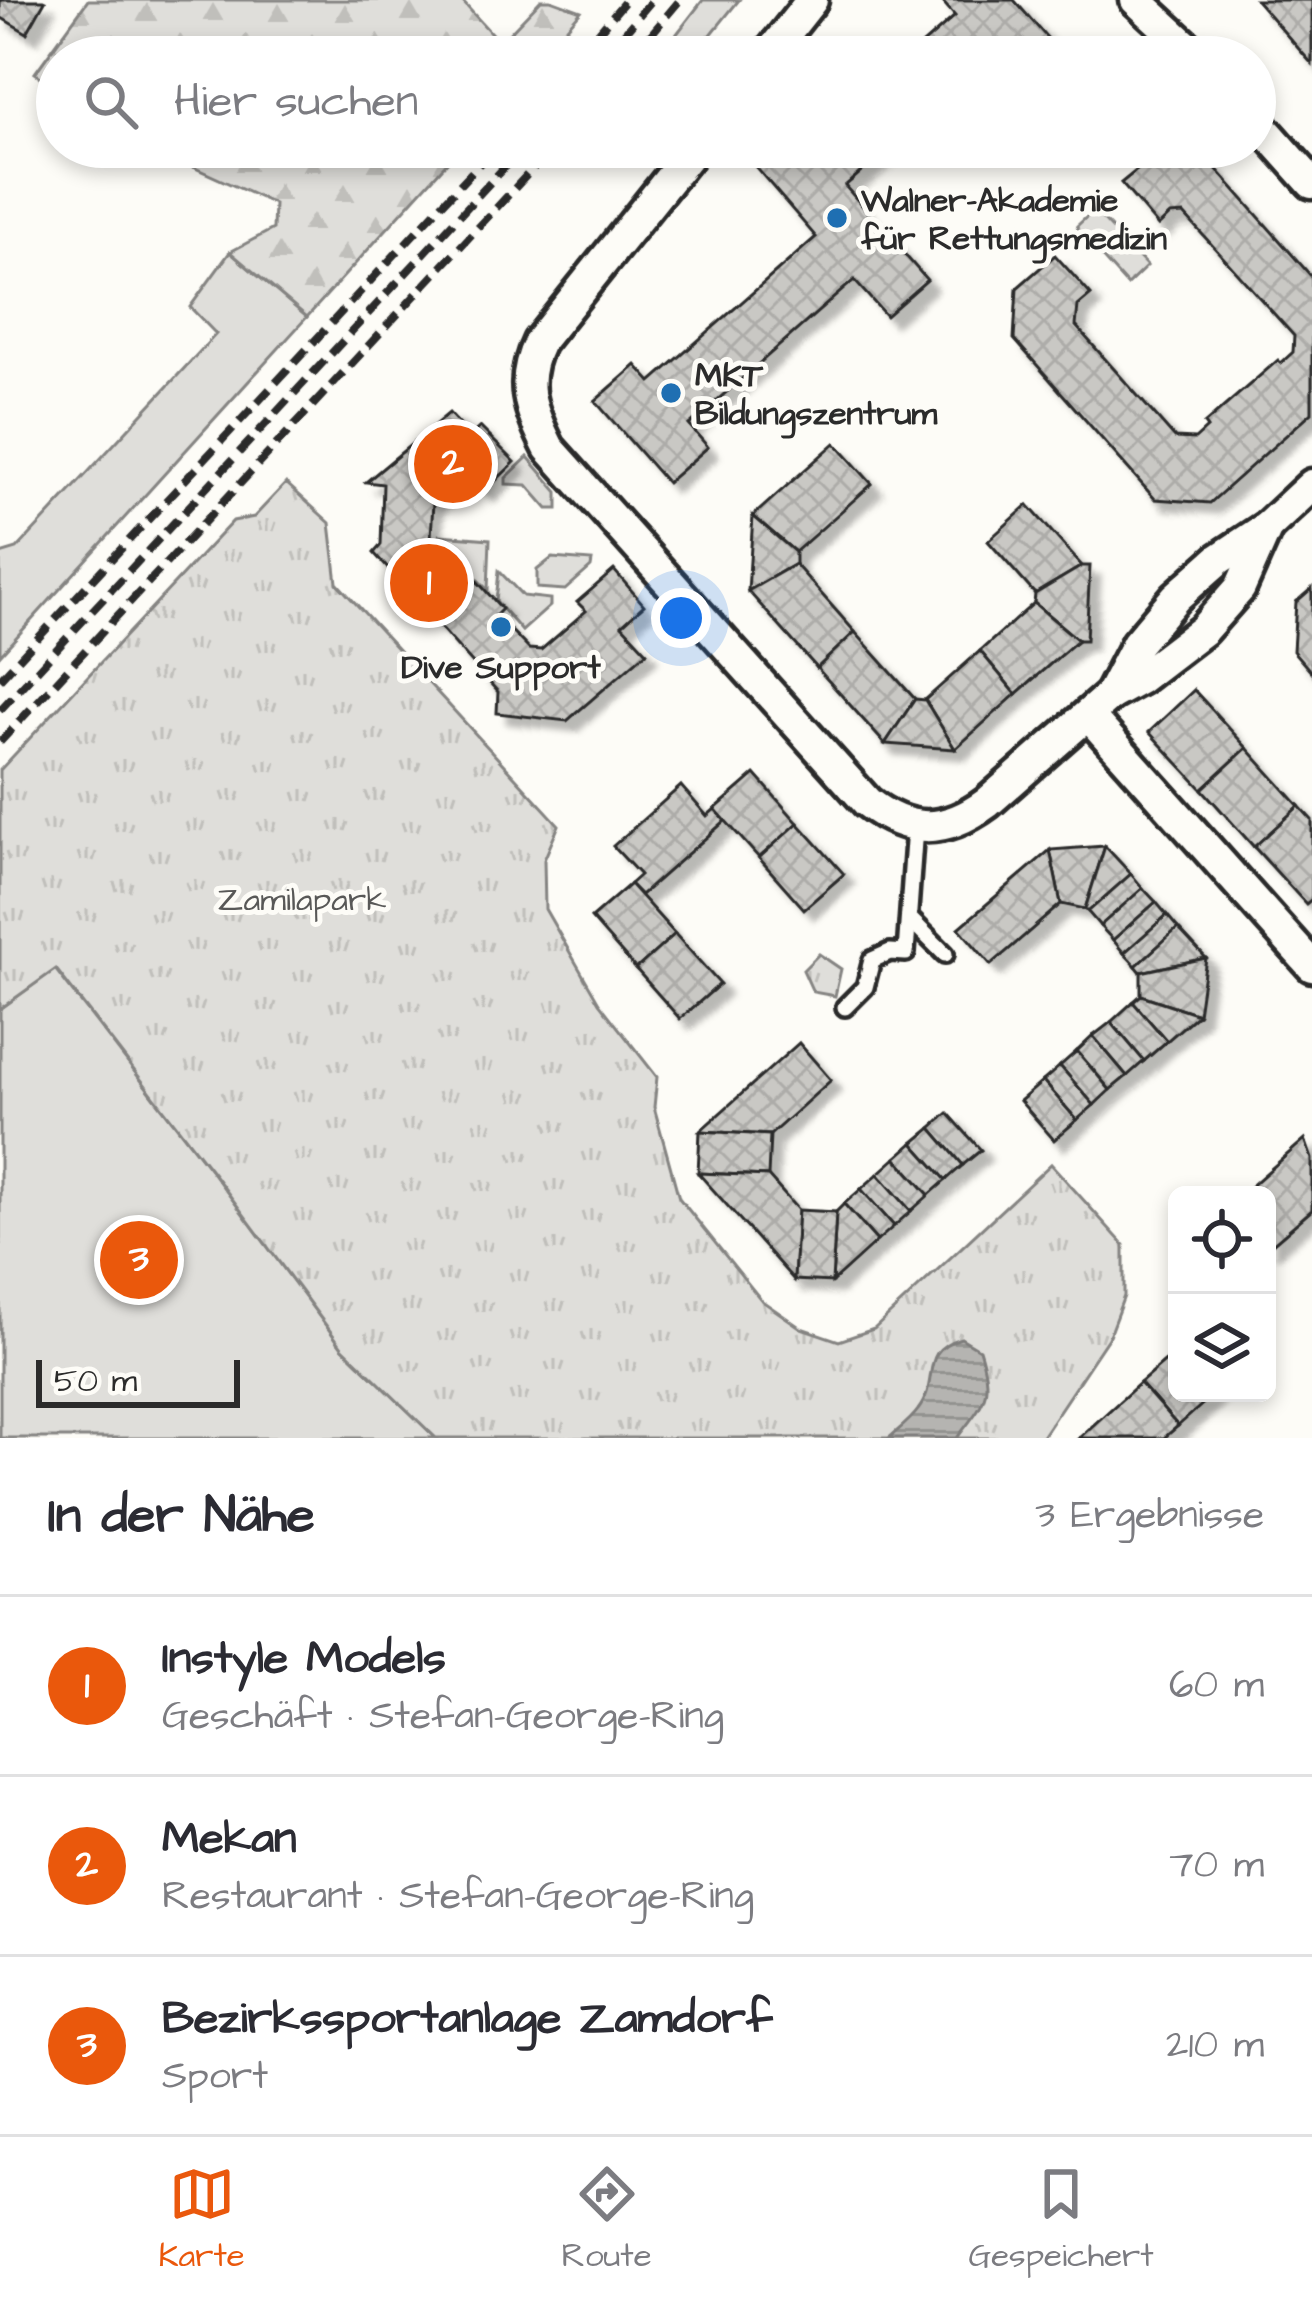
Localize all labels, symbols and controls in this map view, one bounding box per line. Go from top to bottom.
search box [36,36,1276,168]
icon: search [78,69,144,135]
text: Hier suchen [174,71,418,133]
place label: Walner-Akademie für Rettungsmedizin [860,178,1167,264]
marker: Walner-Akademie für Rettungsmedizin [824,205,850,231]
place label: MKT Bildungszentrum [695,353,937,439]
marker: MKT Bildungszentrum [658,380,684,406]
pin: 2 [414,419,492,509]
pin: 1 [390,538,468,628]
your location [651,588,711,648]
marker: Dive Support [488,614,514,640]
place label: Dive Support [401,645,601,691]
park label: Zamilapark [218,877,386,923]
map controls [1168,1186,1276,1402]
button: locate [1168,1186,1276,1294]
pin: 3 [100,1215,178,1305]
button: layers [1168,1294,1276,1402]
scale bar [36,1354,240,1407]
text: 50 m [54,1358,137,1404]
text: In der Nähe [48,1481,315,1552]
text: 3 Ergebnisse [1035,1489,1264,1543]
text: Instyle Models [162,1628,446,1690]
text: 1 [85,1659,90,1713]
text: 60 m [1169,1659,1264,1713]
text: Geschäft · Stefan-George-Ring [162,1690,724,1744]
text: Mekan [162,1808,297,1870]
text: 2 [76,1839,98,1893]
text: 70 m [1169,1839,1264,1893]
text: Restaurant · Stefan-George-Ring [162,1870,754,1924]
text: Bezirkssportanlage Zamdorf [162,1988,773,2050]
text: 3 [77,2019,97,2073]
text: 210 m [1166,2019,1264,2073]
text: Sport [162,2050,268,2104]
tab: Karte [158,2161,245,2279]
tab: Route [562,2161,652,2279]
tab: Gespeichert [968,2161,1154,2279]

